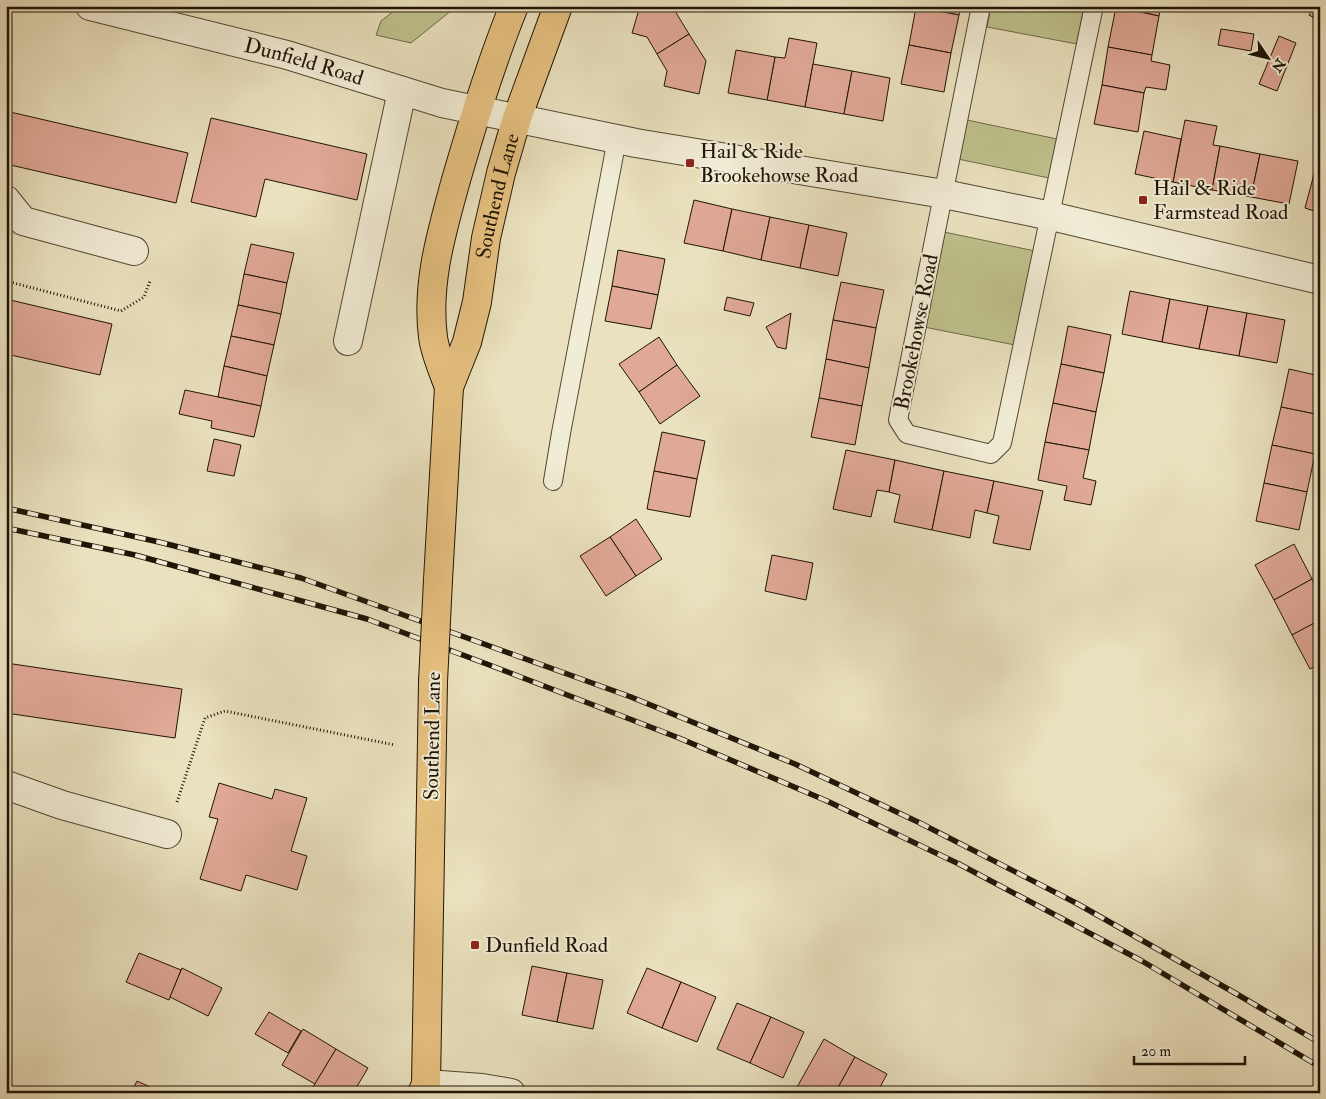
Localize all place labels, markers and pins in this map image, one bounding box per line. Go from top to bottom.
place label: Hail & Ride Brookehowse Road [700,138,859,189]
marker: Hail & Ride Brookehowse Road [684,157,696,169]
place label: Hail & Ride Farmstead Road [1153,175,1289,226]
marker: Hail & Ride Farmstead Road [1137,194,1149,206]
place label: Dunfield Road [485,932,609,959]
marker: Dunfield Road [469,939,481,951]

